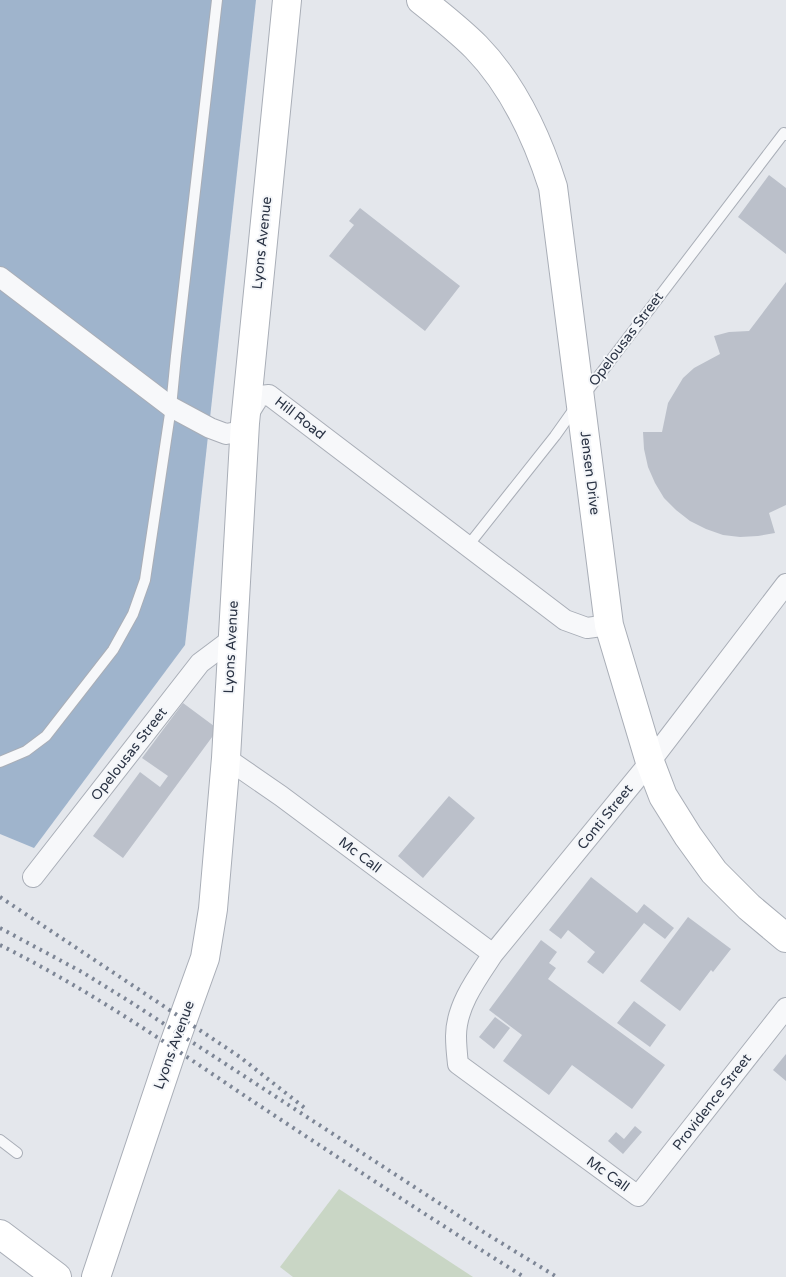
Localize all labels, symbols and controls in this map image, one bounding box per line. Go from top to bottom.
street label: Lyons Avenue [249,196,275,290]
street label: Opelousas Street [585,288,667,389]
street label: Hill Road [271,393,329,443]
street label: Jensen Drive [576,430,604,516]
street label: Lyons Avenue [220,600,242,694]
street label: Opelousas Street [87,704,171,804]
street label: Conti Street [574,781,637,853]
street label: Mc Call [335,833,385,877]
street label: Lyons Avenue [150,998,198,1092]
street label: Providence Street [669,1050,755,1154]
street label: Mc Call [583,1153,633,1195]

